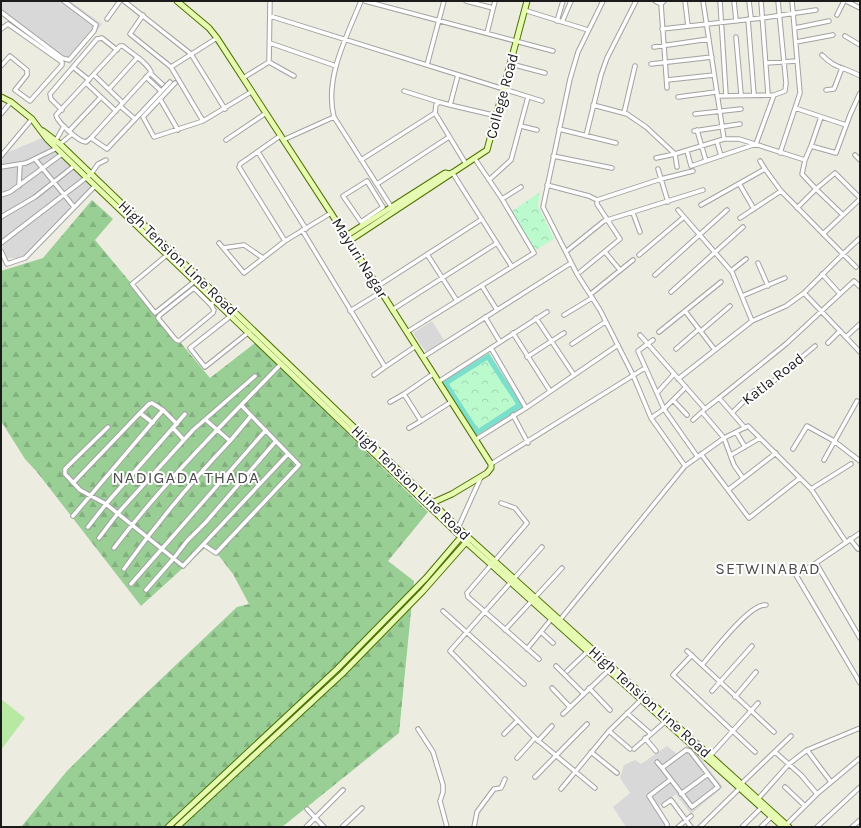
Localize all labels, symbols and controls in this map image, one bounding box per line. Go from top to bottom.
street label: College Road [482,51,522,141]
street label: High Tension Line Road [115,197,241,319]
street label: Mayuri Nagar [328,215,392,302]
street label: Katla Road [738,349,808,409]
street label: High Tension Line Road [348,422,474,544]
district label: NADIGADA THADA [112,467,260,487]
district label: SETWINABAD [715,559,821,578]
street label: High Tension Line Road [585,642,715,762]

